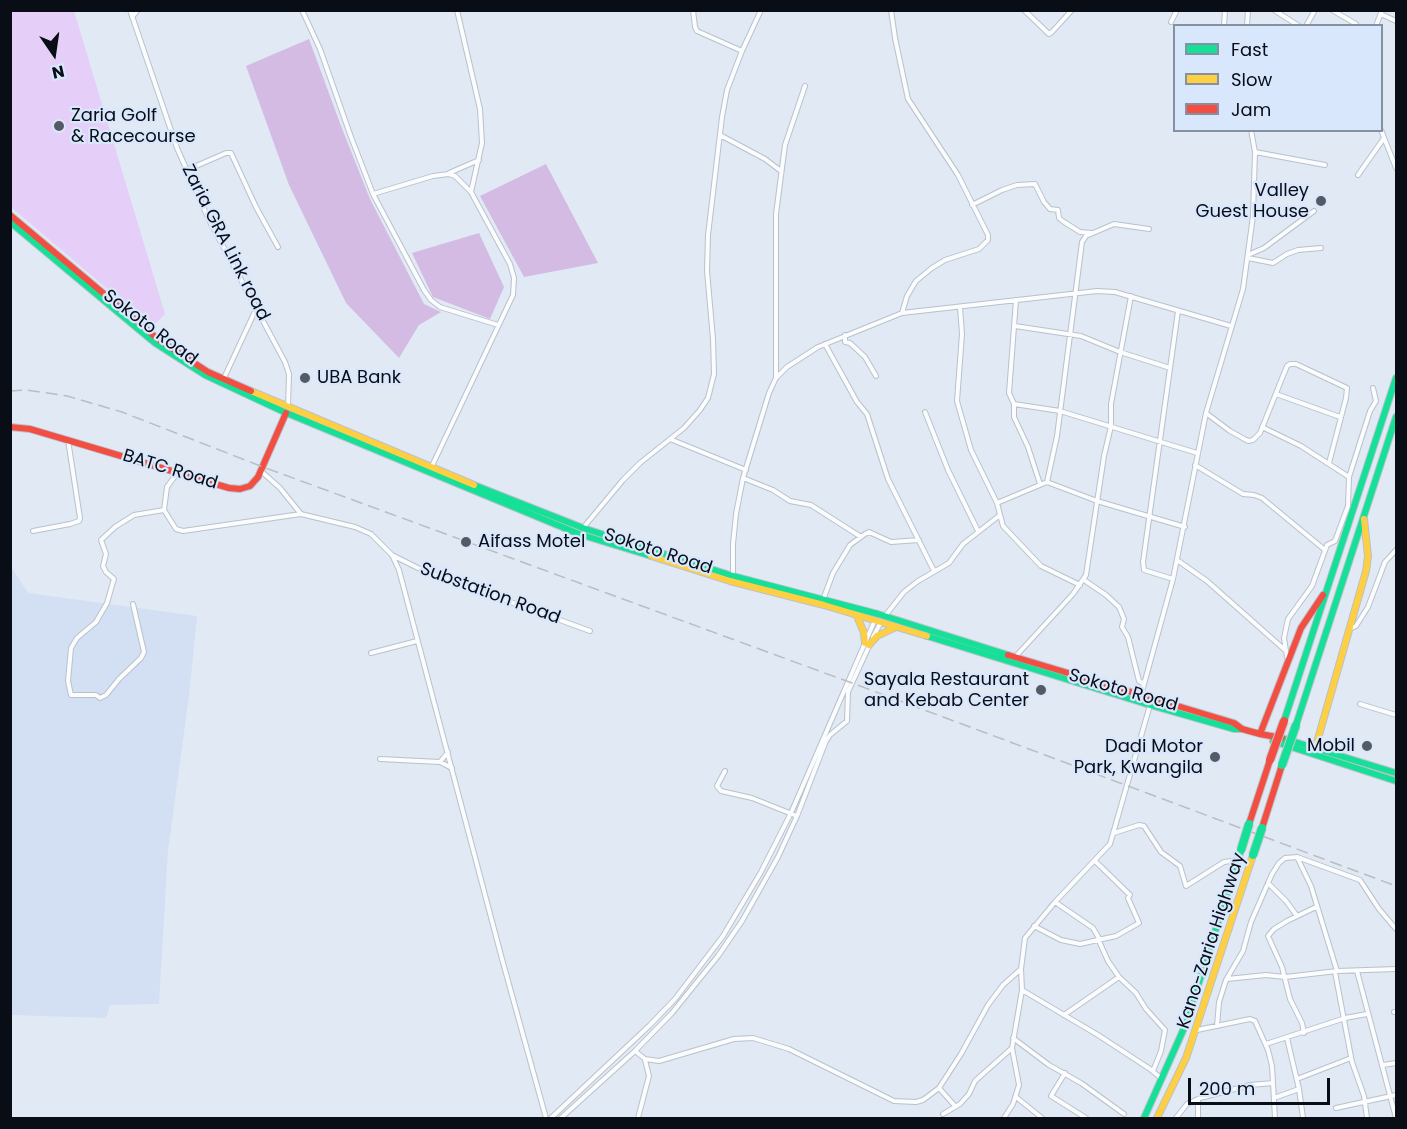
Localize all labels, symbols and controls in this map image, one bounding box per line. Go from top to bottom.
north arrow [24,24,84,84]
legend [1173,24,1383,132]
text: Fast [1231,37,1268,62]
text: N [50,59,67,85]
text: Slow [1231,67,1272,92]
text: Jam [1231,97,1271,122]
place label: Zaria Golf & Racecourse [71,105,196,148]
marker: Zaria Golf & Racecourse [52,119,66,133]
street label: Zaria GRA Link road [176,161,274,325]
place label: Valley Guest House [1196,180,1309,222]
marker: Valley Guest House [1314,194,1328,208]
street label: Sokoto Road [99,286,201,370]
place label: UBA Bank [317,367,401,389]
marker: UBA Bank [298,371,312,385]
street label: BATC Road [120,445,220,495]
street label: Sokoto Road [601,524,715,580]
place label: Aifass Motel [478,531,585,553]
marker: Aifass Motel [459,535,473,549]
street label: Substation Road [417,559,563,629]
street label: Sokoto Road [1066,665,1180,717]
place label: Sayala Restaurant and Kebab Center [864,669,1029,712]
marker: Sayala Restaurant and Kebab Center [1034,683,1048,697]
place label: Mobil [1307,735,1355,757]
place label: Dadi Motor Park, Kwangila [1074,736,1203,778]
marker: Mobil [1360,739,1374,753]
marker: Dadi Motor Park, Kwangila [1208,750,1222,764]
street label: Kano-Zaria Highway [1173,850,1251,1032]
scale bar [1191,1066,1334,1104]
text: 200 m [1199,1076,1255,1101]

